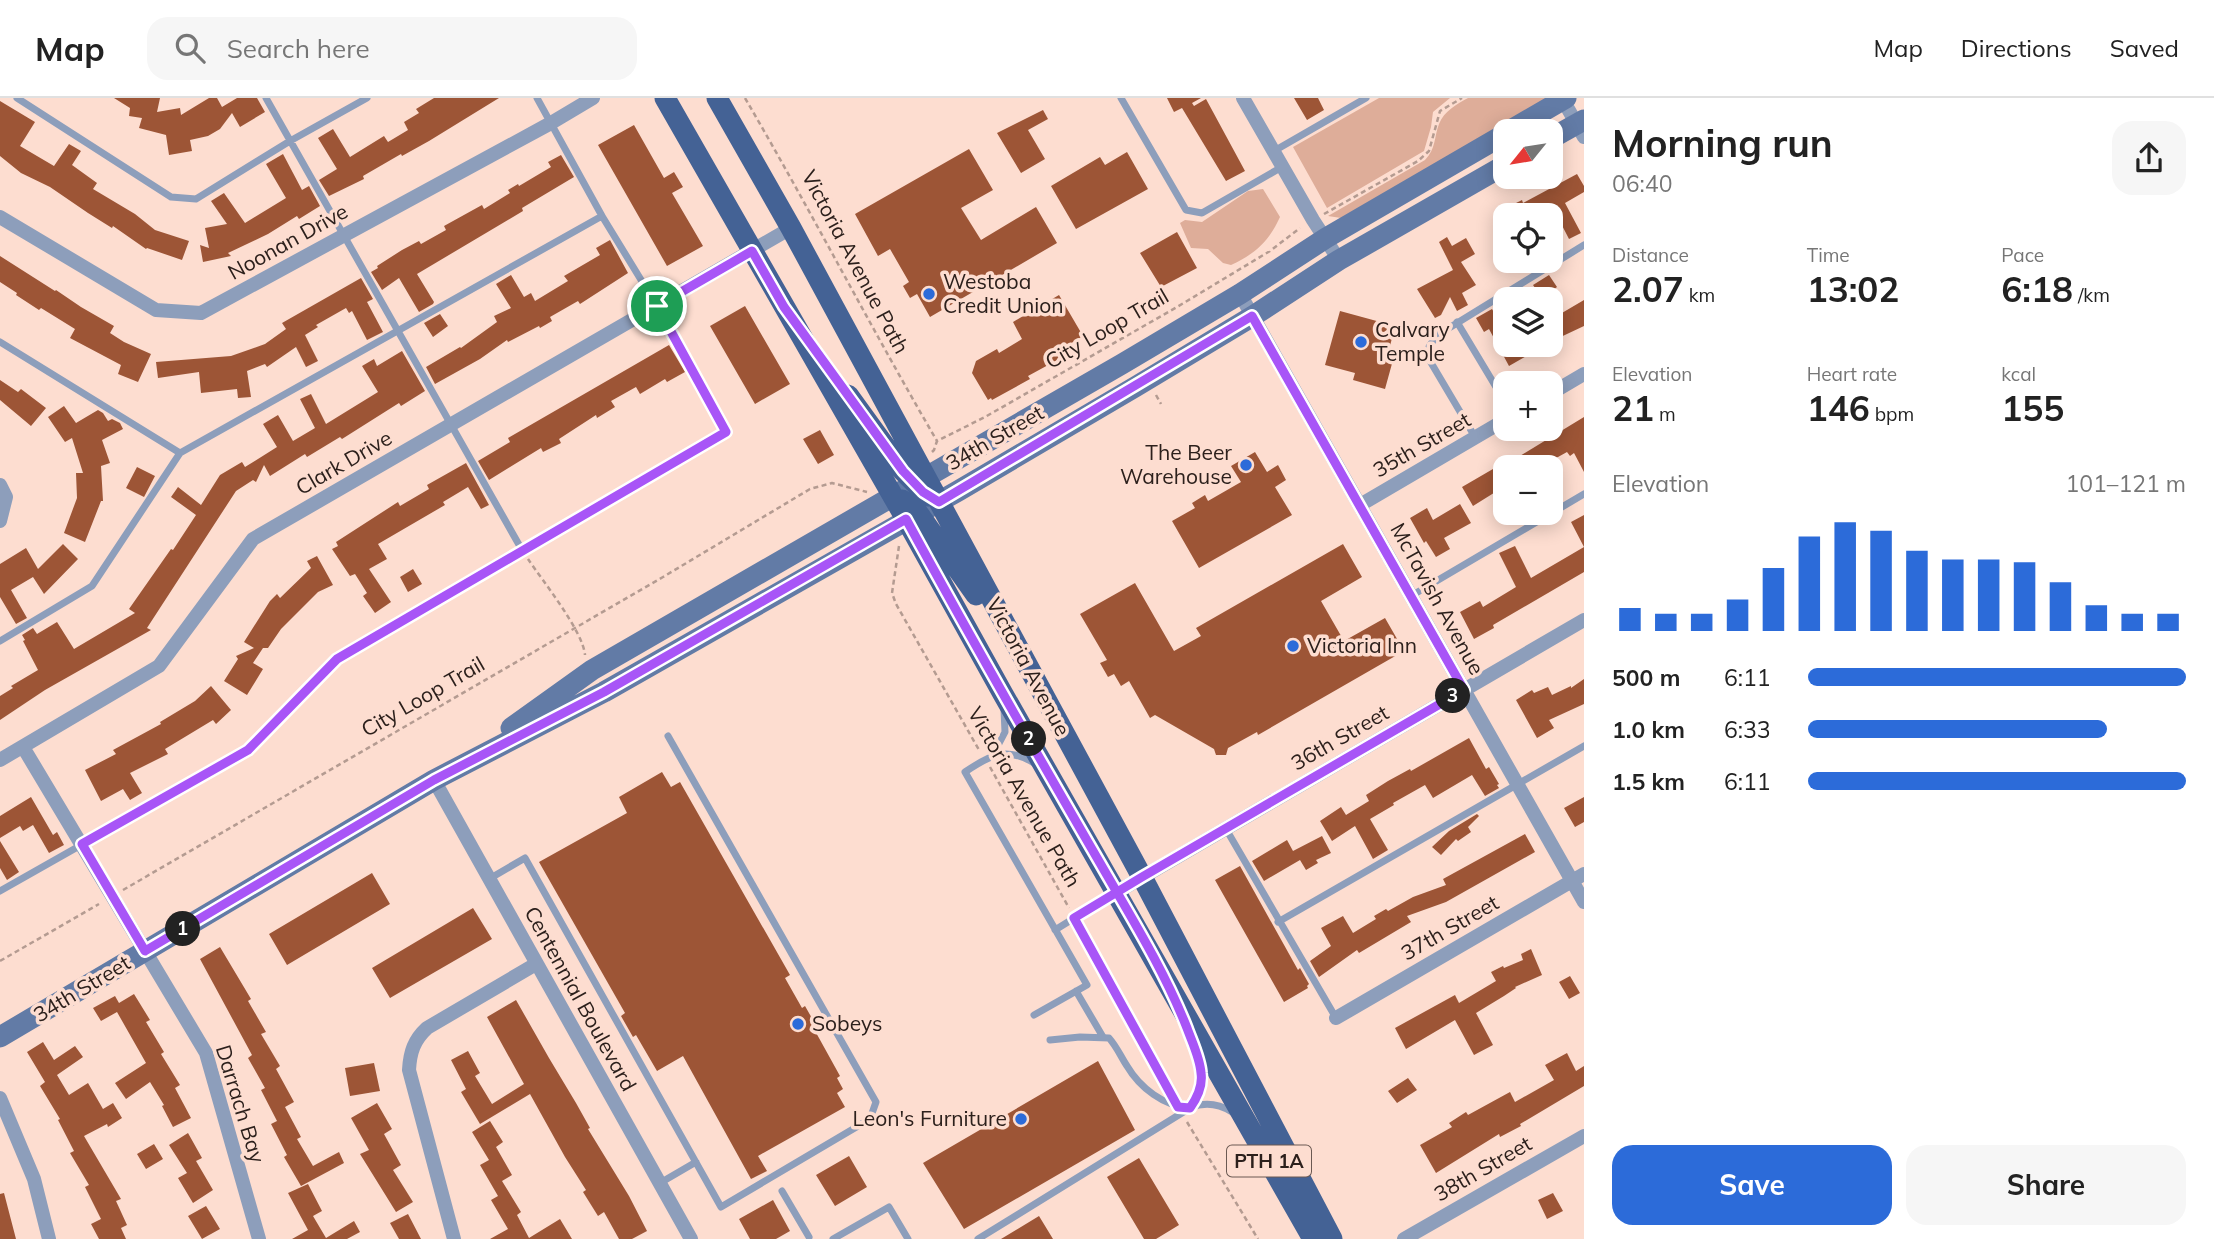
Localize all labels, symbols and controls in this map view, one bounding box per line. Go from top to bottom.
search box [147,17,637,80]
text: Map [35,28,105,69]
icon: search [171,29,209,67]
text: Search here [227,32,370,65]
text: Map [1873,33,1923,63]
text: Directions [1961,33,2072,63]
text: Saved [2110,33,2179,63]
north arrow [1493,119,1563,189]
map controls [1493,119,1563,525]
text: Morning run [1612,119,1833,167]
button: share [2112,121,2186,195]
street label: Victoria Avenue Path [797,165,915,358]
text: 06:40 [1612,169,1672,198]
street label: Noonan Drive [223,197,352,285]
button: locate [1493,203,1563,273]
text: Distance [1612,243,1689,267]
text: Time [1807,243,1850,267]
text: Pace [2001,243,2044,267]
text: 2.07 [1612,267,1684,311]
text: 13:02 [1807,267,1899,311]
text: 6:18 [2001,267,2073,311]
place label: Westoba Credit Union [943,268,1064,318]
pin [627,276,687,336]
street label: City Loop Trail [1040,282,1173,374]
text: km [1684,283,1715,307]
text: /km [2073,283,2110,307]
marker: Westoba Credit Union [921,286,937,302]
icon: arrive [638,287,676,325]
button: layers [1493,287,1563,357]
place label: Calvary Temple [1375,316,1450,366]
marker: Calvary Temple [1353,334,1369,350]
text: Elevation [1612,362,1692,386]
text: Heart rate [1807,362,1897,386]
text: kcal [2001,362,2036,386]
button: + [1493,371,1563,441]
text: 21 [1612,386,1654,430]
text: 146 [1807,386,1870,430]
text: 155 [2001,386,2064,430]
street label: 34th Street [941,399,1048,475]
text: m [1654,402,1676,426]
text: bpm [1870,402,1914,426]
street label: 35th Street [1368,406,1475,482]
street label: Clark Drive [291,424,396,500]
place label: The Beer Warehouse [1120,439,1232,489]
button: − [1493,455,1563,525]
marker: The Beer Warehouse [1238,457,1254,473]
text: Elevation [1612,469,1709,498]
text: 101–121 m [2065,469,2186,498]
street label: McTavish Avenue [1385,518,1490,679]
street label: Victoria Avenue [981,593,1076,740]
place label: Victoria Inn [1307,632,1417,658]
marker: Victoria Inn [1285,638,1301,654]
street label: City Loop Trail [356,650,489,742]
text: 500 m [1612,663,1680,692]
text: 6:11 [1724,663,1771,692]
pin: 3 [1436,678,1470,714]
text: 3 [1447,683,1458,707]
street label: 36th Street [1286,699,1393,775]
street label: Victoria Avenue Path [963,702,1087,891]
text: 1.0 km [1612,715,1685,744]
text: 6:33 [1724,715,1771,744]
pin: 2 [1012,722,1046,756]
text: 2 [1023,726,1034,750]
text: 1.5 km [1612,767,1685,796]
text: 6:11 [1724,767,1771,796]
street label: 37th Street [1396,889,1503,965]
street label: Centennial Boulevard [519,902,642,1095]
pin: 1 [166,912,200,946]
text: 1 [177,916,188,940]
street label: 34th Street [28,949,135,1027]
place label: Sobeys [812,1010,882,1036]
marker: Sobeys [790,1016,806,1032]
street label: Darrach Bay [211,1042,271,1166]
place label: Leon's Furniture [852,1105,1007,1131]
marker: Leon's Furniture [1013,1111,1029,1127]
street label: 38th Street [1429,1130,1536,1206]
button: Save [1612,1145,1892,1225]
button: Share [1906,1145,2186,1225]
road number: PTH 1A [1227,1146,1311,1176]

